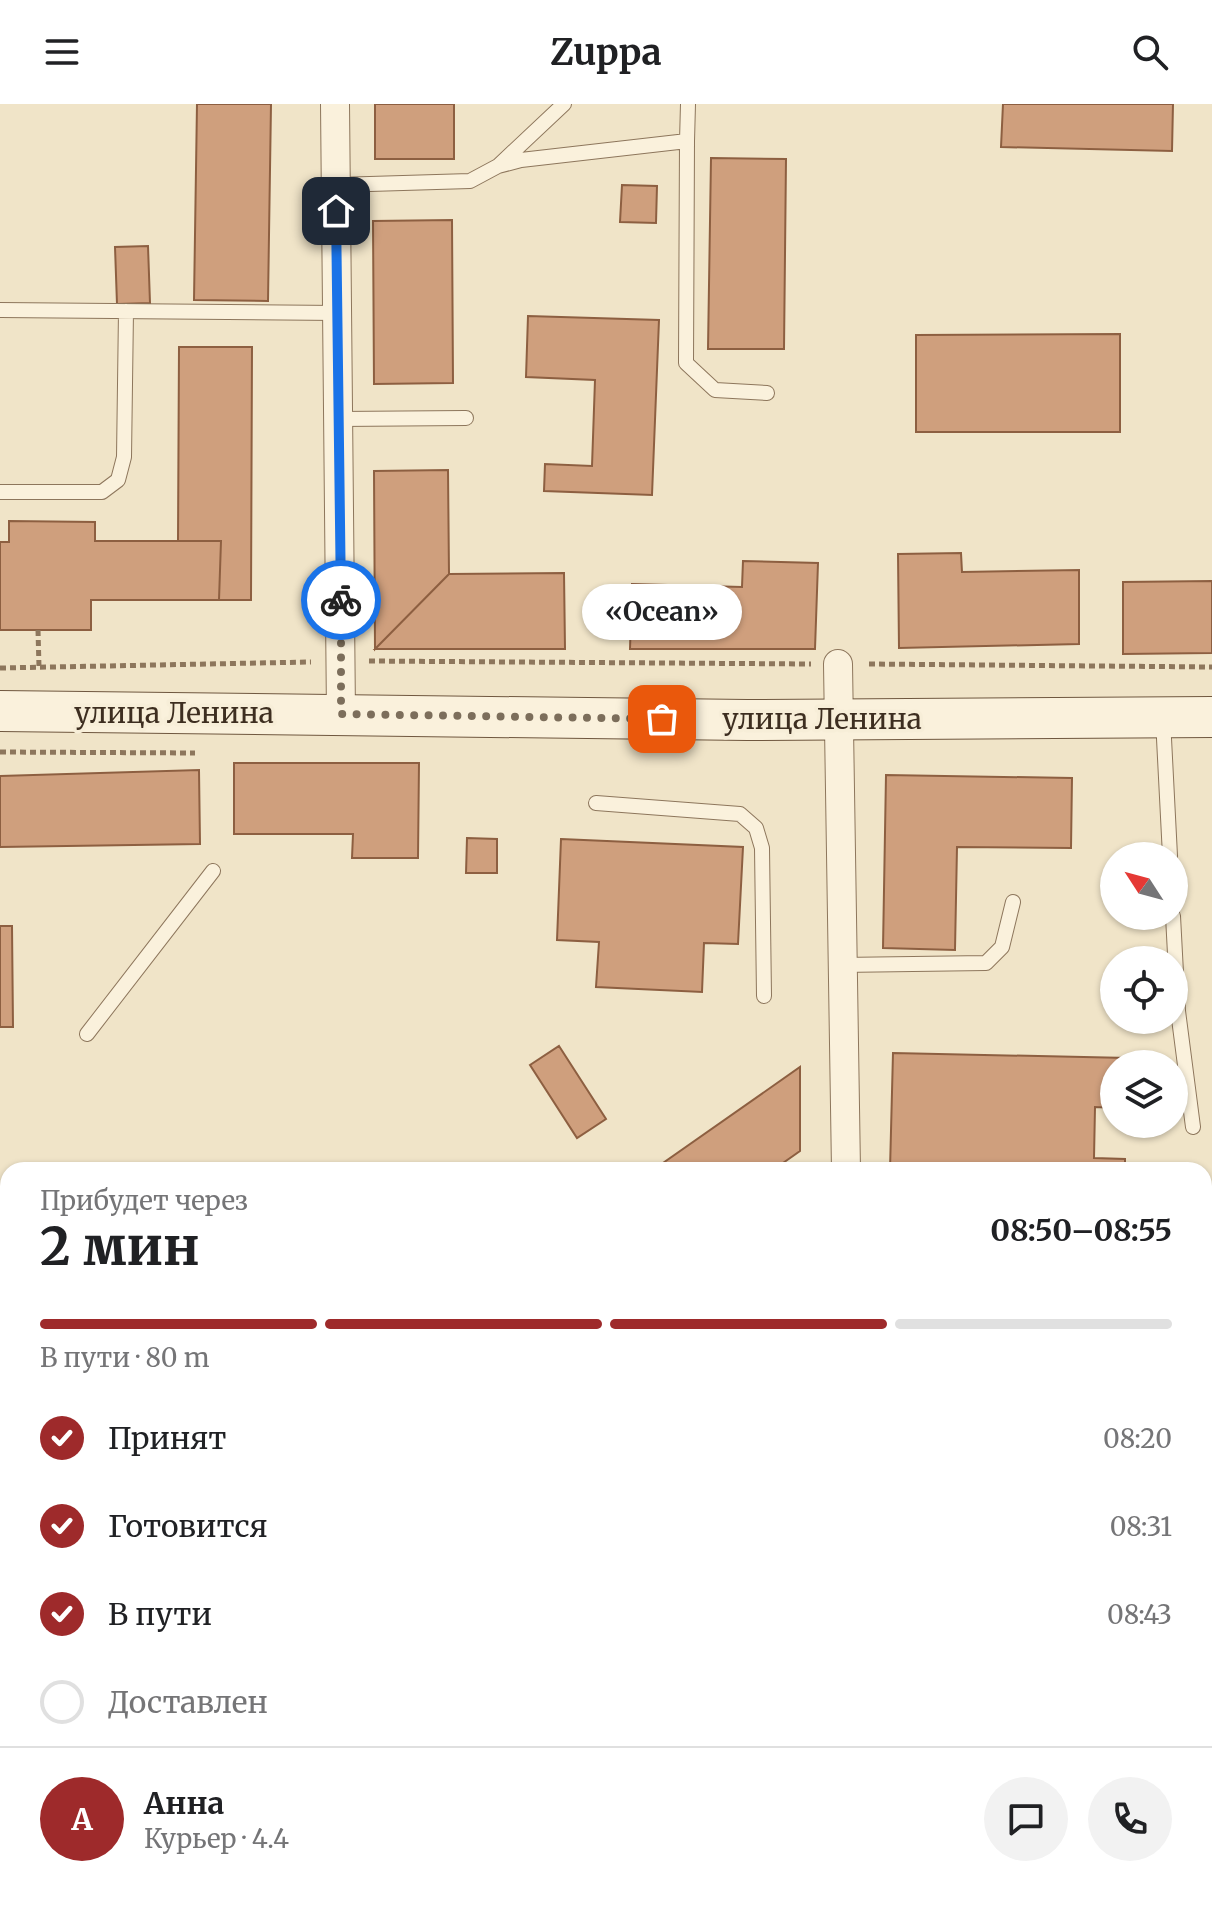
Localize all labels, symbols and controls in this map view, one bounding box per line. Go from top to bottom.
icon: menu [40,30,84,74]
text: Zuppa [550,30,662,75]
icon: search [1128,30,1172,74]
pin [302,177,370,245]
icon: home [314,189,358,233]
courier [301,560,381,640]
icon: bike [319,578,363,622]
callout: «Оcean» [582,583,742,639]
text: «Оcean» [605,595,719,628]
pin [628,685,696,753]
street label: улица Ленина [74,695,274,731]
icon: bag [640,697,684,741]
street label: улица Ленина [722,701,922,737]
north arrow [1100,842,1188,930]
map controls [1100,842,1188,1138]
button: locate [1100,946,1188,1034]
button: layers [1100,1050,1188,1138]
text: Прибудет через [40,1184,248,1217]
text: 08:50–08:55 [990,1211,1172,1249]
text: 2 мин [40,1214,200,1279]
text: В пути · 80 m [40,1341,210,1374]
icon: check [40,1416,84,1460]
text: Принят [108,1419,227,1457]
text: 08:20 [1103,1422,1172,1455]
icon: check [40,1504,84,1548]
text: Готовится [108,1507,268,1545]
text: 08:31 [1110,1510,1172,1543]
icon: check [40,1592,84,1636]
text: В пути [108,1595,212,1633]
text: 08:43 [1107,1598,1172,1631]
text: Доставлен [108,1683,268,1721]
button: chat [984,1777,1068,1861]
button: phone [1088,1777,1172,1861]
text: Анна [144,1784,224,1822]
text: А [71,1800,93,1838]
text: Курьер · 4.4 [144,1822,289,1855]

